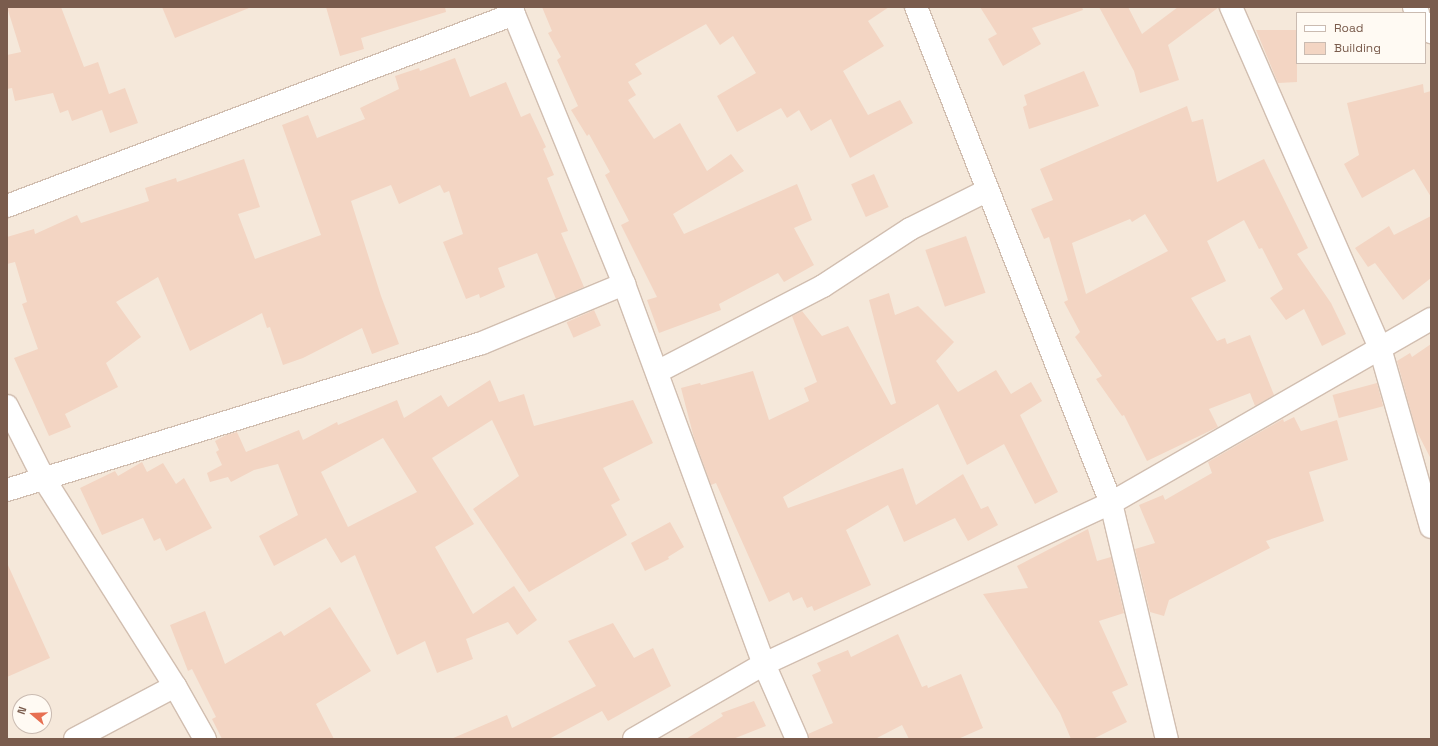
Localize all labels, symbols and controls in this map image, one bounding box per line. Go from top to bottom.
legend [1296,12,1426,64]
text: Road [1334,20,1363,36]
text: Building [1334,40,1381,56]
north arrow [12,694,52,734]
text: N [14,705,29,716]

